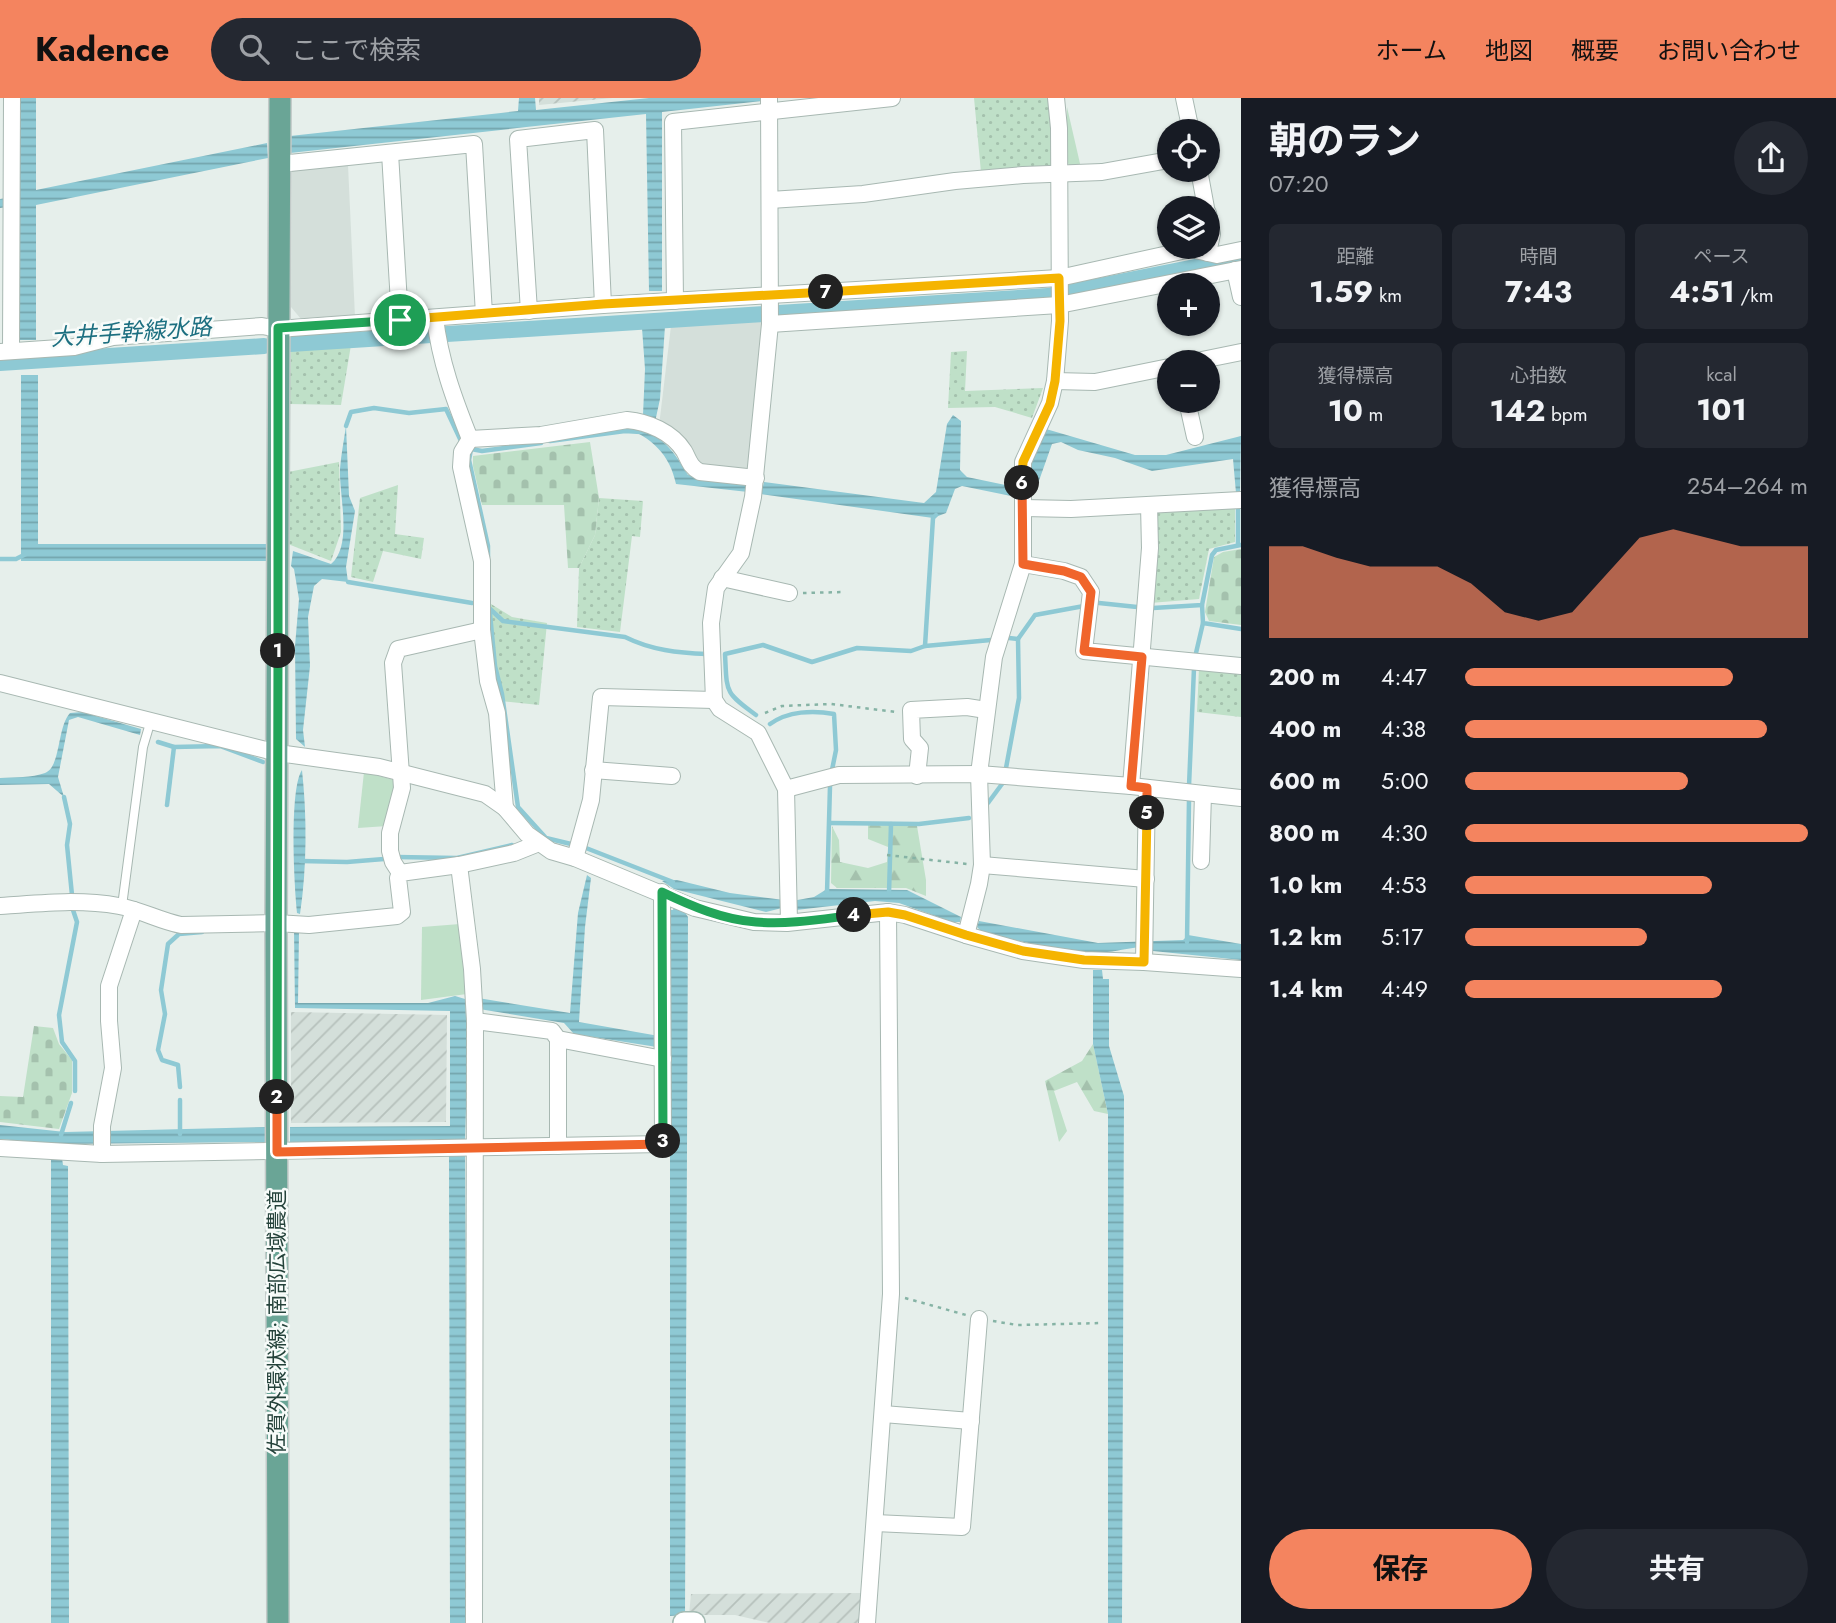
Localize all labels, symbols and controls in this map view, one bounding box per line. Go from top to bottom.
search box [211,18,701,81]
text: Kadence [35,26,169,73]
icon: search [235,30,273,68]
text: ここで検索 [291,31,421,69]
text: ホーム [1376,33,1447,68]
text: 地図 [1485,33,1533,68]
text: 概要 [1571,33,1619,68]
text: お問い合わせ [1657,33,1801,68]
text: 朝のラン [1269,113,1421,168]
map controls [1157,119,1220,413]
button: locate [1157,119,1220,182]
button: share [1734,121,1808,195]
text: 07:20 [1269,167,1329,201]
button: layers [1157,196,1220,259]
text: 距離 [1336,243,1375,270]
text: 時間 [1519,243,1558,270]
text: ペース [1693,243,1750,270]
text: 1.59 [1309,270,1373,313]
text: 7:43 [1505,270,1572,313]
text: 4:51 [1670,270,1735,313]
button: + [1157,273,1220,336]
pin: 7 [808,274,844,310]
text: 7 [820,278,831,305]
text: km [1373,282,1402,309]
text: /km [1735,282,1773,309]
pin [370,290,430,350]
icon: arrive [381,301,419,339]
water label: 大井手幹線水路 [50,309,214,355]
button: − [1157,350,1220,413]
text: kcal [1706,361,1737,388]
text: 獲得標高 [1317,362,1394,389]
text: 心拍数 [1510,362,1567,389]
text: 101 [1696,388,1747,431]
text: 10 [1328,389,1363,432]
text: 142 [1489,389,1545,432]
text: m [1363,401,1383,428]
text: bpm [1545,401,1588,428]
pin: 6 [1004,466,1040,500]
text: 6 [1015,469,1028,496]
text: 254–264 m [1687,469,1808,503]
text: 獲得標高 [1269,471,1361,505]
pin: 1 [260,634,296,668]
text: 1 [273,637,282,664]
text: 200 m [1269,660,1340,694]
text: 4:47 [1381,660,1427,694]
text: 400 m [1269,712,1341,746]
text: 4:38 [1381,712,1426,746]
text: 600 m [1269,764,1341,798]
text: 5:00 [1381,764,1428,798]
pin: 5 [1130,796,1164,830]
text: 5 [1140,799,1153,826]
text: 800 m [1269,816,1340,850]
text: 4:30 [1381,816,1428,850]
text: 1.0 km [1269,868,1342,902]
text: 4:53 [1381,868,1427,902]
pin: 4 [836,898,872,932]
text: 4 [847,901,860,928]
text: 1.2 km [1269,920,1342,954]
text: 5:17 [1381,920,1423,954]
text: 1.4 km [1269,972,1343,1006]
text: 4:49 [1381,972,1428,1006]
pin: 2 [260,1080,294,1114]
text: 2 [270,1083,283,1110]
pin: 3 [646,1124,680,1158]
text: 3 [657,1127,668,1154]
street label: 佐賀外環状線; 南部広域農道 [262,1189,292,1455]
button: 保存 [1269,1529,1532,1609]
button: 共有 [1546,1529,1808,1609]

